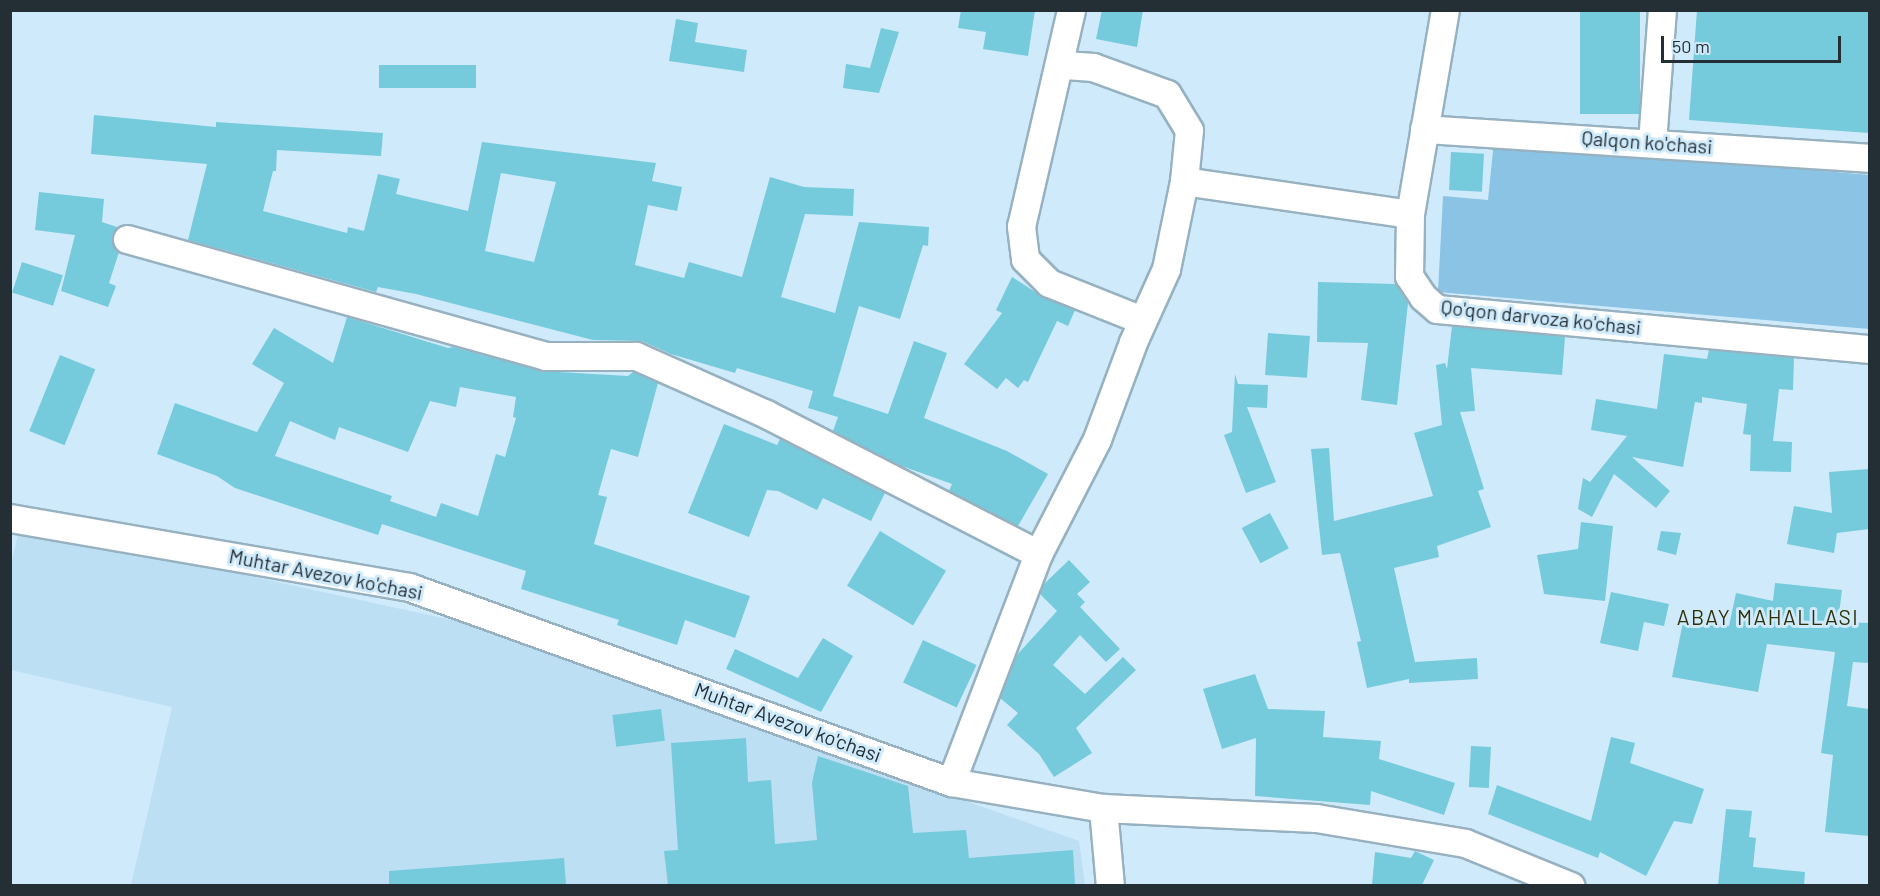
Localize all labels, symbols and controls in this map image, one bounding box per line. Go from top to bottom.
scale bar [1664,24,1844,62]
text: 50 m [1672,35,1710,57]
street label: Qalqon ko'chasi [1581,125,1713,159]
street label: Qo'qon darvoza ko'chasi [1440,295,1642,339]
street label: Muhtar Avezov ko'chasi [227,543,425,605]
district label: ABAY MAHALLASI [1677,604,1859,630]
street label: Muhtar Avezov ko'chasi [691,677,885,767]

